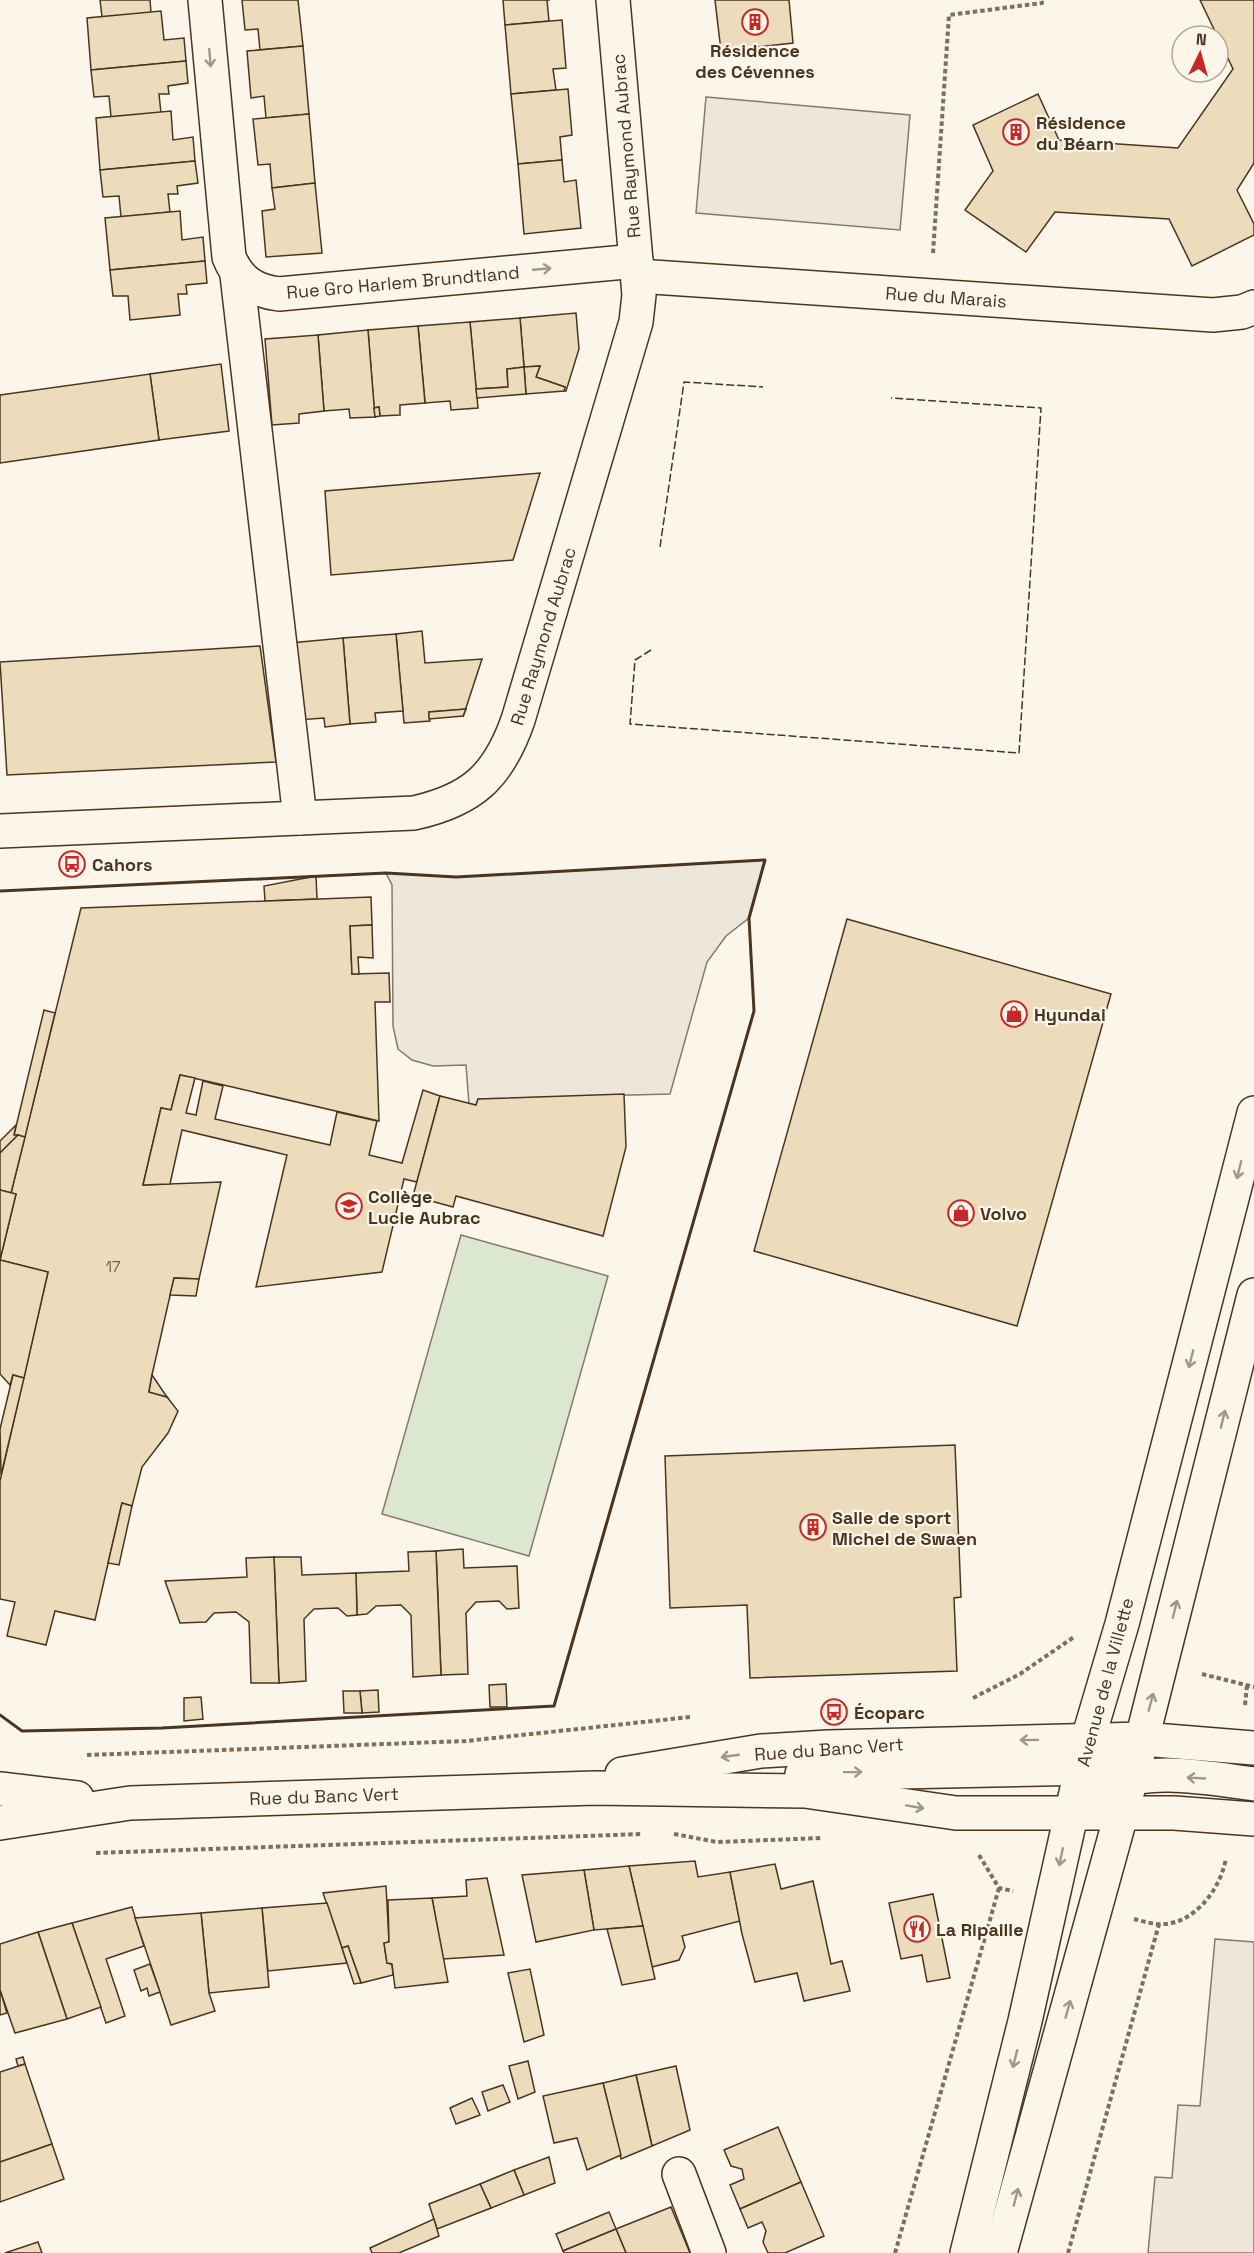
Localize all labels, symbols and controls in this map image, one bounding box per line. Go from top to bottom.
building icon: Résidence des Cévennes [740,7,770,37]
north arrow [1170,24,1230,84]
text: N [1195,29,1208,50]
place label: Résidence des Cévennes [695,39,815,83]
one-way arrow [205,48,216,68]
street label: Rue Raymond Aubrac [606,53,646,239]
place label: Résidence du Béarn [1036,111,1126,155]
building icon: Résidence du Béarn [1001,117,1031,147]
street label: Rue Gro Harlem Brundtland [286,260,520,304]
one-way arrow [532,264,552,275]
street label: Rue du Marais [885,281,1007,313]
street label: Rue Raymond Aubrac [505,544,581,728]
bus stop icon: Cahors [57,849,87,879]
place label: Cahors [92,853,152,876]
shop icon: Hyundai [999,999,1029,1029]
place label: Hyundai [1034,1003,1106,1026]
one-way arrow [1233,1160,1245,1179]
place label: Collège Lucie Aubrac [368,1185,481,1229]
school or university icon: Collège Lucie Aubrac [334,1191,364,1221]
shop icon: Volvo [946,1198,976,1228]
place label: Volvo [980,1202,1027,1225]
house number: 17 [106,1257,120,1276]
one-way arrow [1184,1349,1196,1368]
one-way arrow [1217,1410,1229,1429]
place label: Salle de sport Michel de Swaen [832,1506,977,1550]
building icon: Salle de sport Michel de Swaen [798,1512,828,1542]
street label: Avenue de la Villette [1071,1595,1139,1769]
one-way arrow [1170,1599,1182,1618]
one-way arrow [1146,1693,1158,1712]
bus stop icon: Écoparc [819,1697,849,1727]
place label: Écoparc [854,1701,925,1724]
street label: Rue du Banc Vert [754,1732,904,1766]
one-way arrow [1020,1734,1040,1746]
one-way arrow [721,1751,741,1762]
one-way arrow [842,1766,862,1777]
one-way arrow [1186,1772,1206,1783]
street label: Rue du Banc Vert [249,1782,399,1810]
one-way arrow [905,1802,925,1813]
one-way arrow [1055,1846,1066,1866]
restaurant icon: La Ripaille [902,1914,932,1944]
place label: La Ripaille [936,1918,1024,1941]
one-way arrow [1063,2000,1074,2019]
one-way arrow [1009,2049,1021,2068]
one-way arrow [1011,2187,1022,2206]

